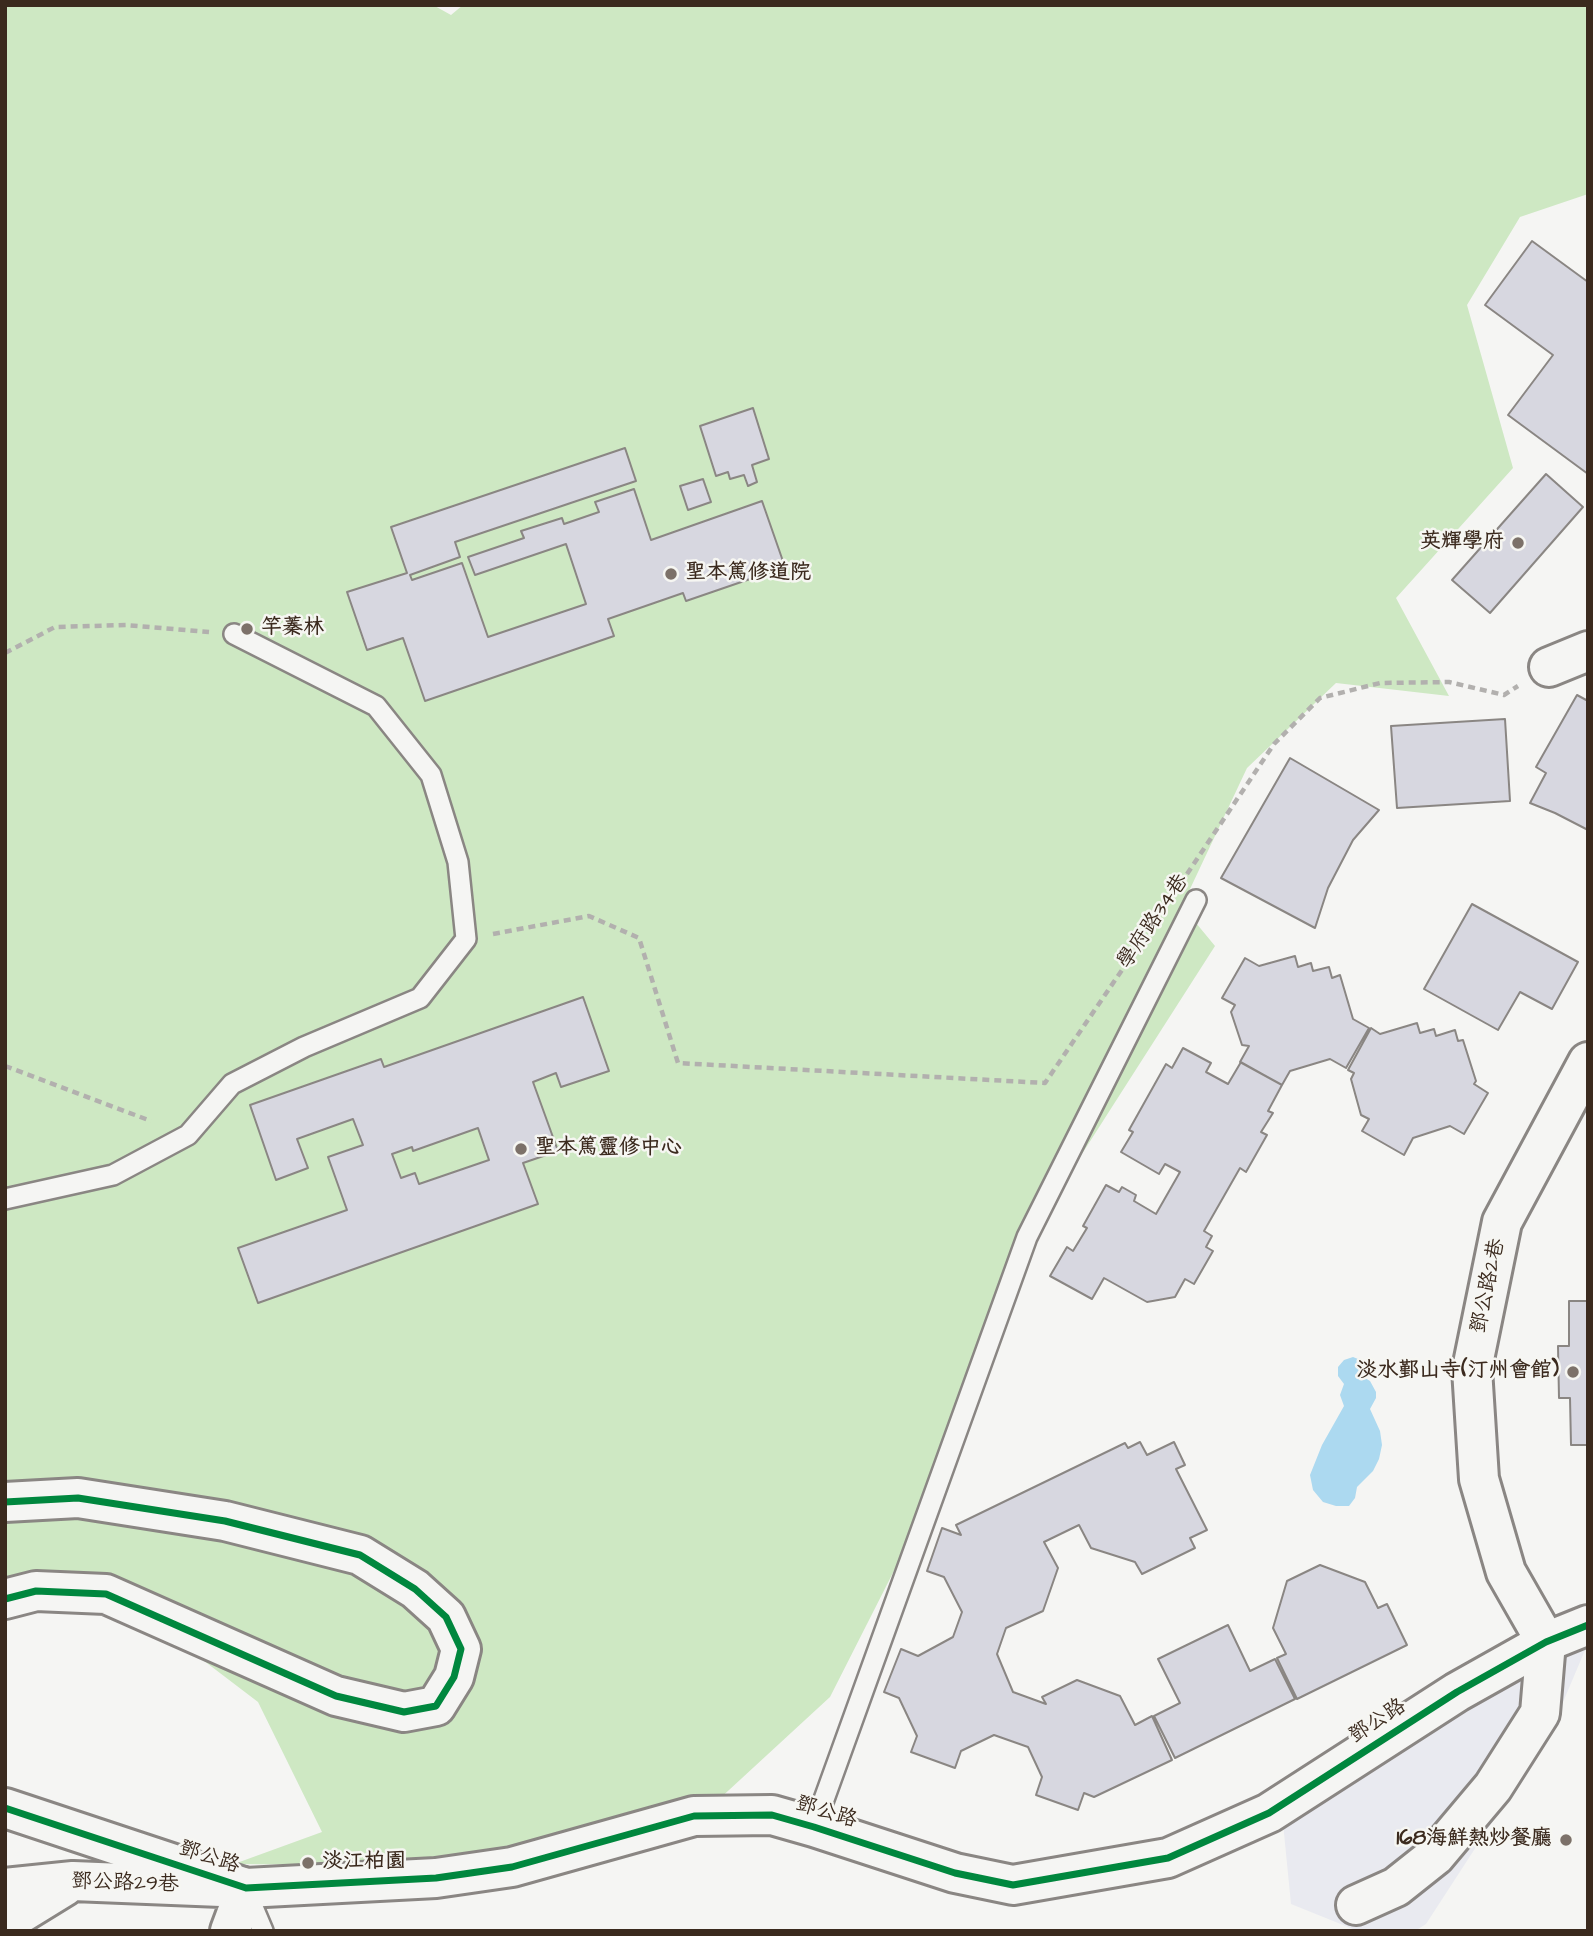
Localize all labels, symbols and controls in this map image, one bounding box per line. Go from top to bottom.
place label: 英輝學府 [1420,530,1504,556]
marker: 英輝學府 [1510,535,1526,551]
place label: 聖本篤修道院 [685,561,811,587]
marker: 聖本篤修道院 [663,566,679,582]
place label: 竿蓁林 [261,616,324,642]
marker: 竿蓁林 [239,621,255,637]
street label: 學府路34巷 [1113,870,1195,974]
place label: 聖本篤靈修中心 [535,1136,682,1162]
marker: 聖本篤靈修中心 [513,1141,529,1157]
street label: 鄧公路2巷 [1467,1236,1511,1336]
place label: 淡水鄞山寺(汀州會館) [1356,1359,1559,1385]
marker: 淡水鄞山寺(汀州會館) [1565,1364,1581,1380]
street label: 鄧公路 [1345,1694,1411,1750]
street label: 鄧公路 [792,1792,860,1834]
place label: 168海鮮熱炒餐廳 [1397,1827,1552,1853]
marker: 168海鮮熱炒餐廳 [1558,1832,1574,1848]
street label: 鄧公路 [175,1836,243,1880]
place label: 淡江柏園 [322,1850,406,1876]
marker: 淡江柏園 [300,1855,316,1871]
street label: 鄧公路29巷 [71,1870,179,1898]

